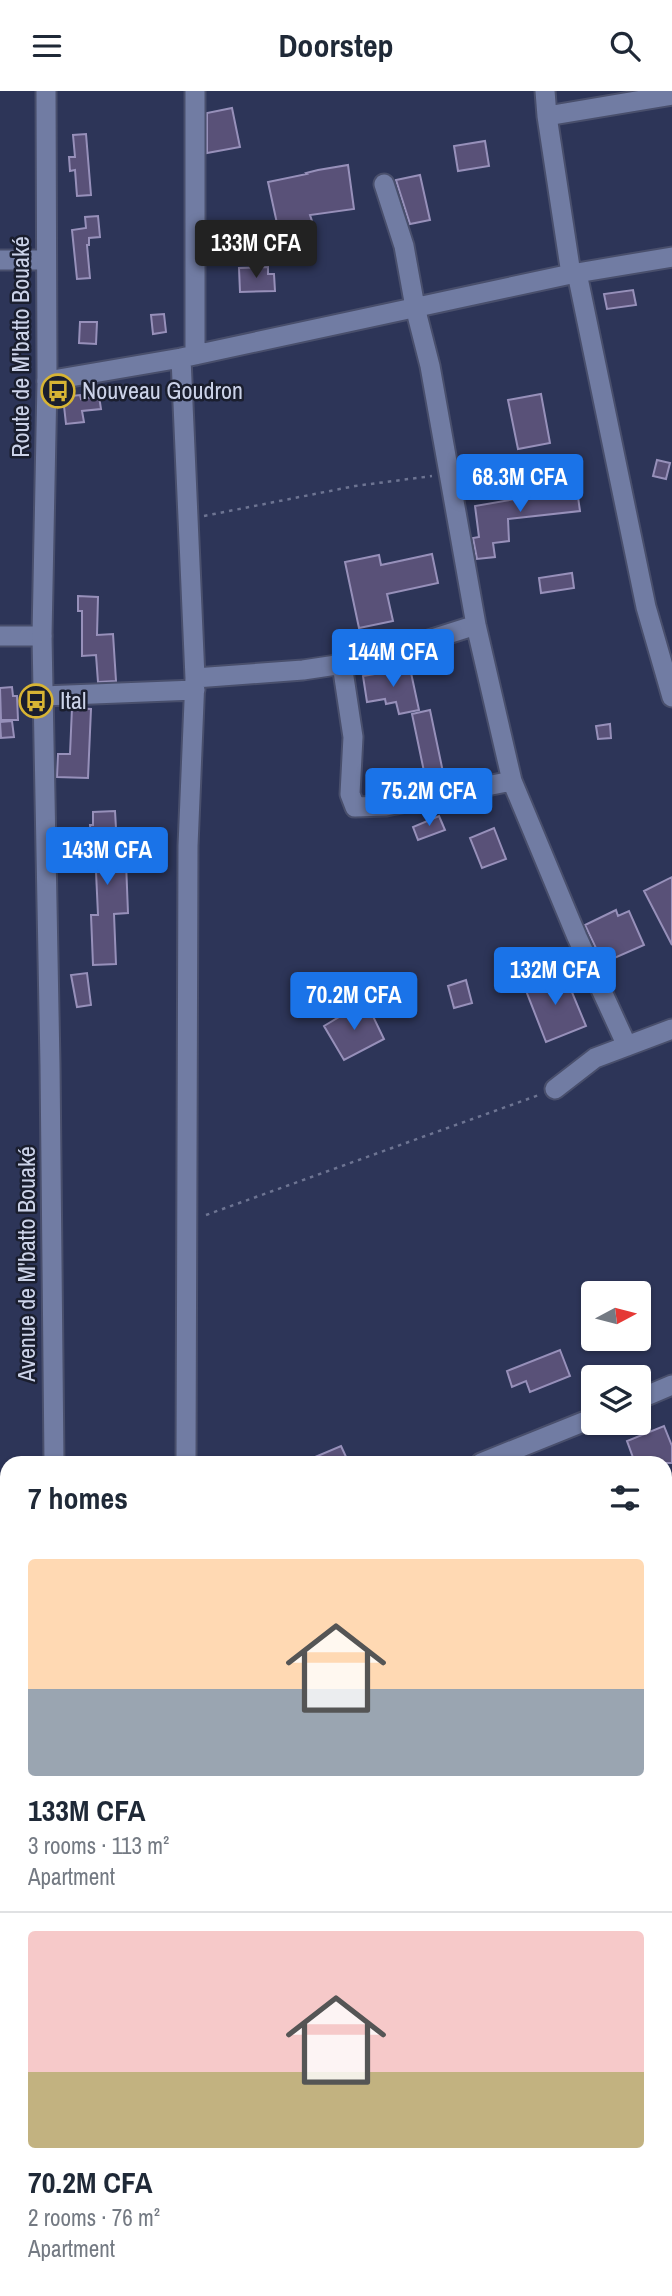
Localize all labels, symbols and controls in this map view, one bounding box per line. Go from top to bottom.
text: Doorstep [278,24,394,67]
icon: menu [28,27,66,65]
icon: search [606,27,644,65]
pin: 133M CFA [184,221,328,280]
text: 133M CFA [211,227,301,258]
street label: Route de M'batto Bouaké [4,236,36,458]
bus stop icon: Nouveau Goudron [39,372,77,410]
place label: Nouveau Goudron [82,374,243,406]
pin: 68.3M CFA [440,455,600,514]
text: 68.3M CFA [472,461,568,492]
pin: 144M CFA [321,629,465,689]
text: 144M CFA [348,636,438,667]
bus stop icon: Ital [17,682,55,720]
place label: Ital [60,684,86,716]
pin: 75.2M CFA [349,769,509,828]
text: 75.2M CFA [381,775,477,806]
pin: 143M CFA [35,827,179,887]
text: 143M CFA [62,834,152,865]
pin: 132M CFA [483,947,627,1007]
text: 132M CFA [510,954,600,985]
pin: 70.2M CFA [274,972,434,1032]
text: 70.2M CFA [306,979,402,1010]
street label: Avenue de M'batto Bouaké [10,1146,42,1383]
north arrow [581,1281,651,1351]
map controls [581,1281,651,1435]
button: layers [581,1365,651,1435]
text: 7 homes [28,1478,128,1518]
icon: filters [606,1479,644,1517]
icon: home [273,1605,399,1731]
text: 133M CFA [28,1790,146,1830]
text: 3 rooms · 113 m² [28,1830,169,1861]
text: Apartment [28,1861,115,1892]
icon: home [273,1977,399,2103]
text: 70.2M CFA [28,2162,152,2202]
text: 2 rooms · 76 m² [28,2202,160,2233]
text: Apartment [28,2233,115,2264]

